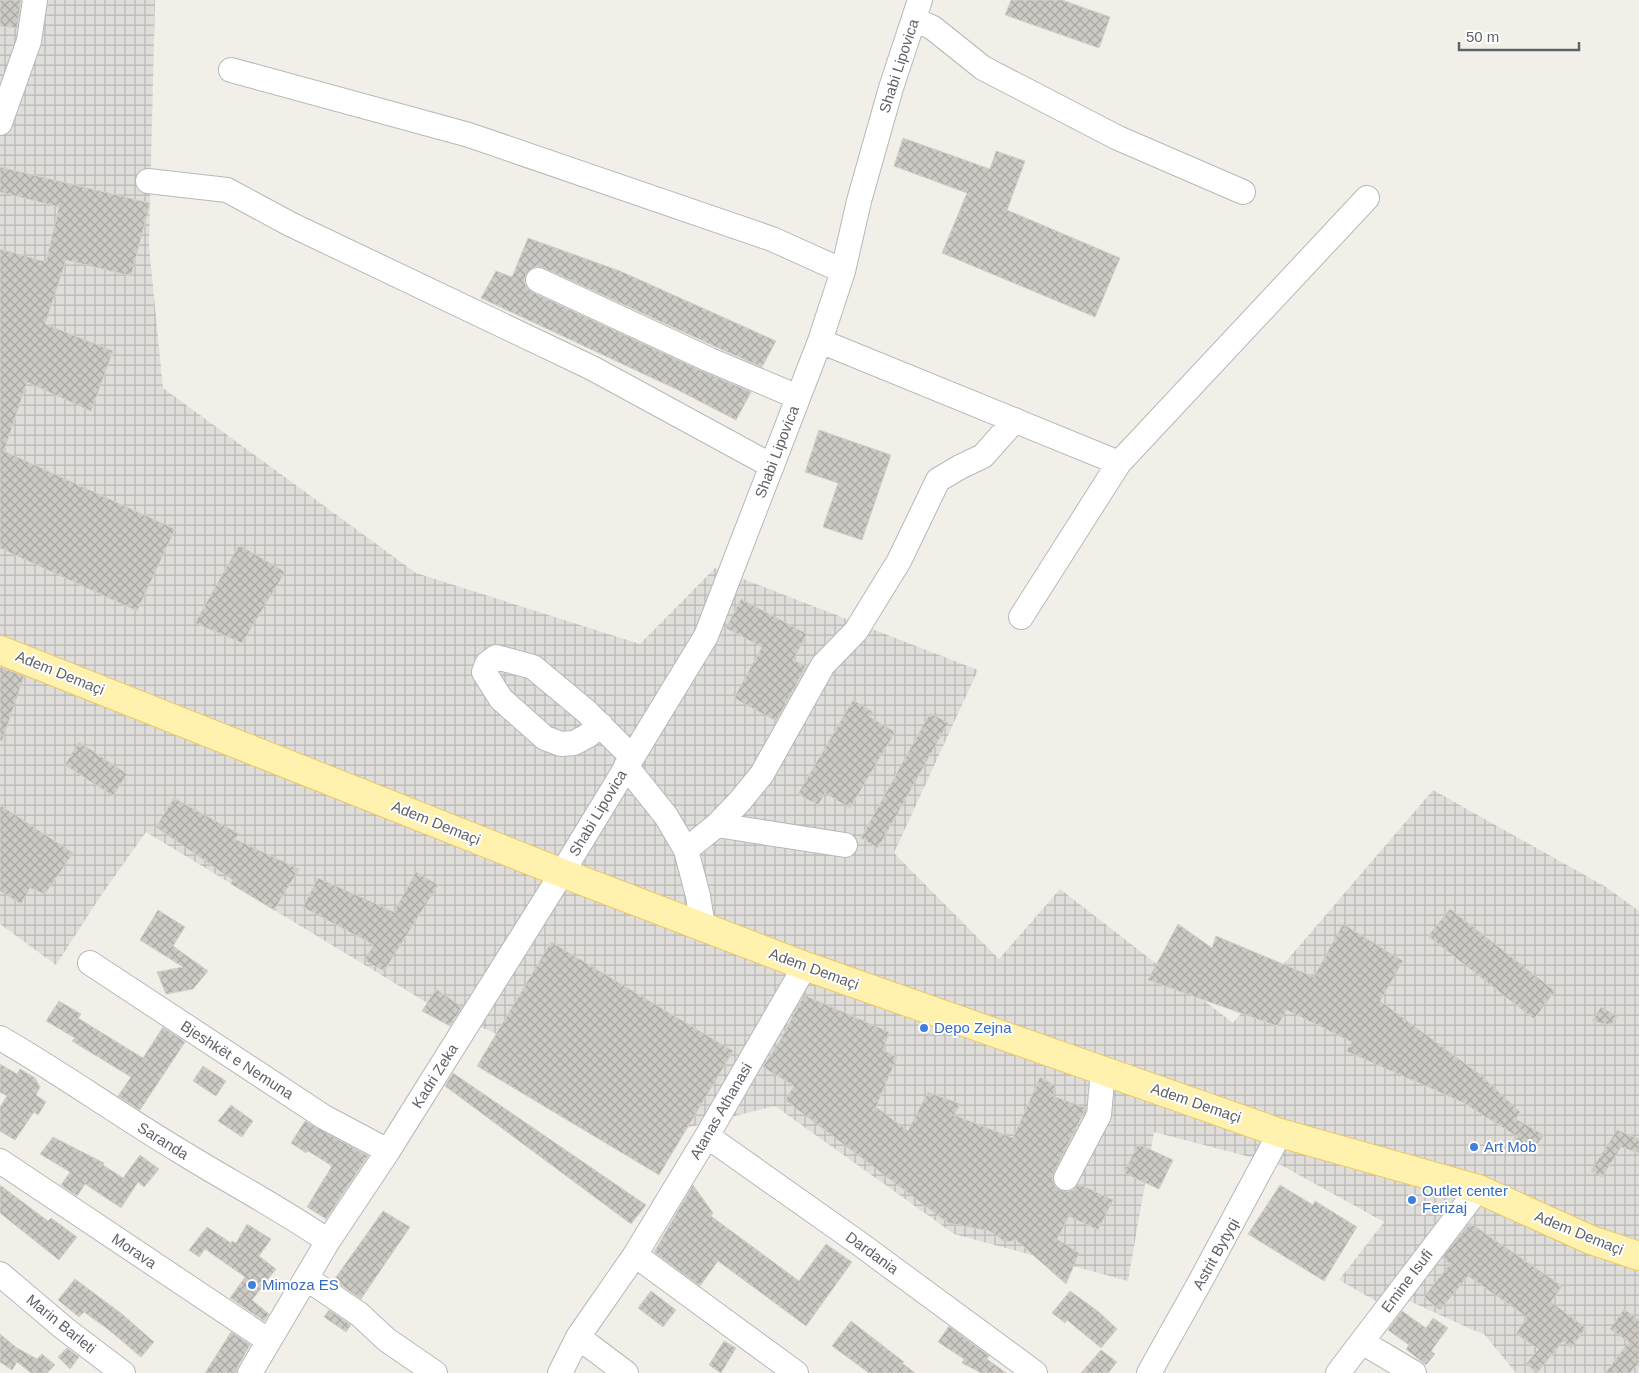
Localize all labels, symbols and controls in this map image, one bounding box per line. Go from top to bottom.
street label: Shabi Lipovica [875,16,922,115]
scale bar [1459,20,1579,52]
text: 50 m [1466,28,1499,45]
street label: Shabi Lipovica [751,403,802,500]
street label: Adem Demaçi [13,647,107,698]
street label: Shabi Lipovica [565,766,630,859]
street label: Adem Demaçi [389,797,483,848]
street label: Adem Demaçi [767,944,861,993]
street label: Bjeshkët e Nemuna [178,1017,297,1103]
place label: Depo Zejna [934,1019,1012,1036]
marker: Depo Zejna [918,1022,930,1034]
street label: Kadri Zeka [408,1040,461,1111]
street label: Atanas Athanasi [686,1060,755,1162]
street label: Adem Demaçi [1149,1079,1243,1126]
street label: Saranda [135,1118,192,1163]
place label: Art Mob [1484,1138,1537,1155]
marker: Art Mob [1468,1141,1480,1153]
place label: Outlet center Ferizaj [1422,1182,1508,1216]
marker: Outlet center Ferizaj [1406,1194,1418,1206]
street label: Adem Demaçi [1532,1207,1626,1258]
street label: Astrit Bytyqi [1189,1215,1242,1293]
street label: Dardania [843,1228,902,1278]
street label: Morava [109,1230,160,1272]
street label: Emine Isufi [1377,1246,1436,1315]
place label: Mimoza ES [262,1276,339,1293]
marker: Mimoza ES [246,1279,258,1291]
street label: Marin Barleti [23,1291,99,1357]

